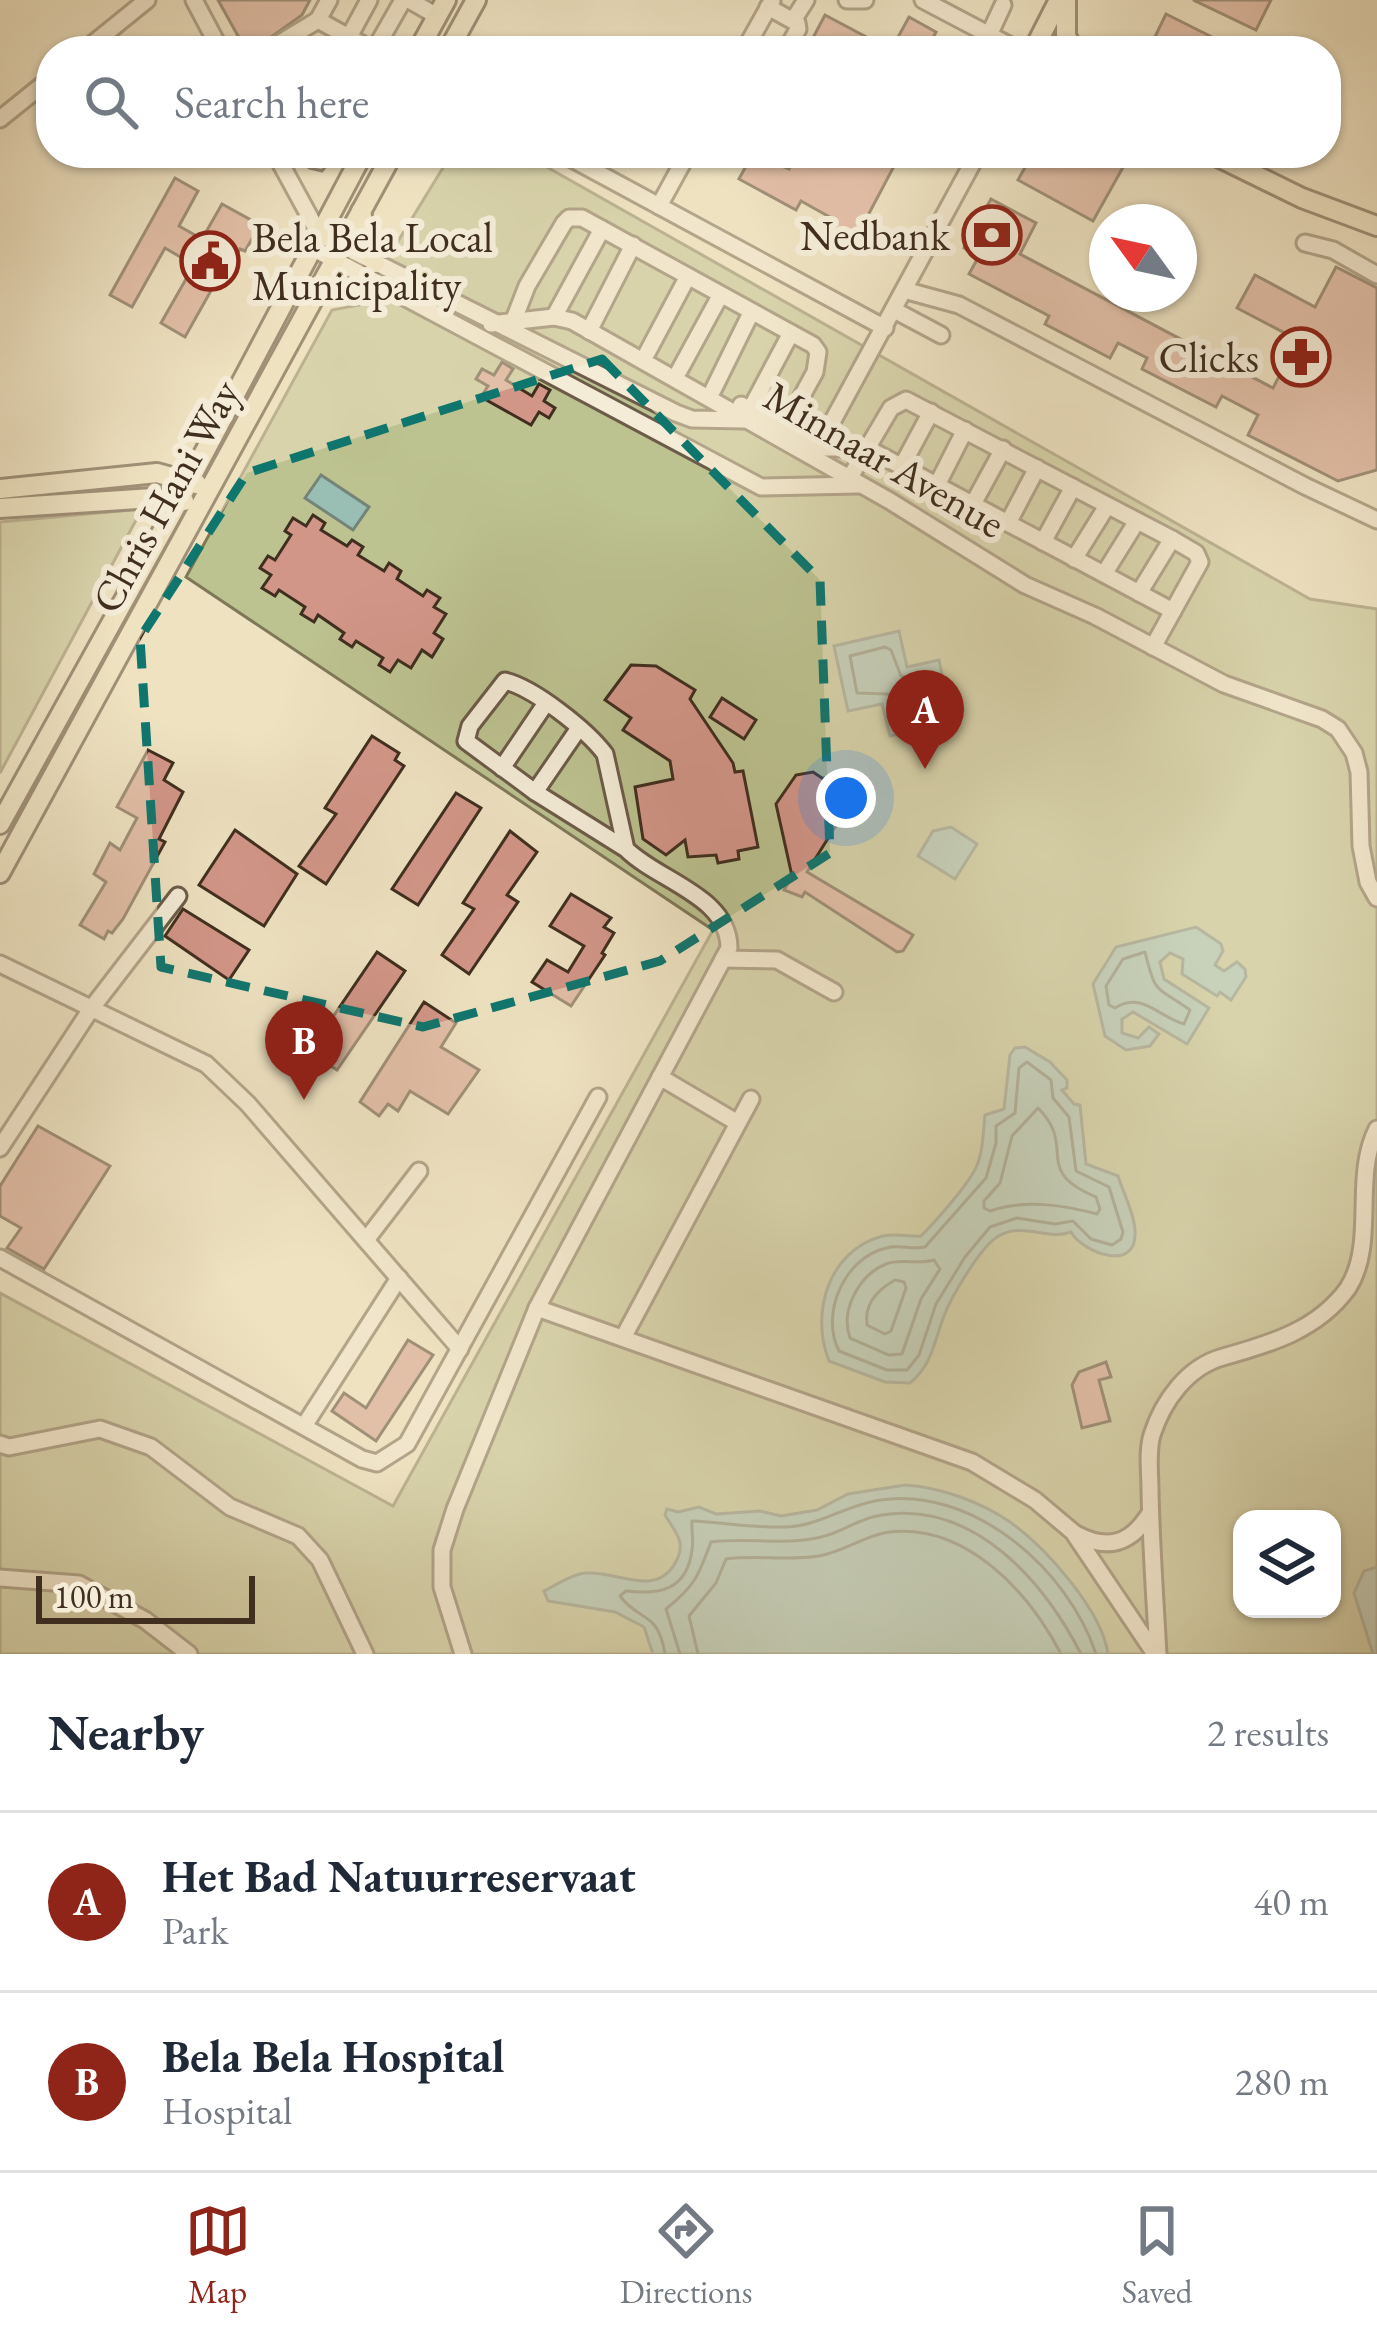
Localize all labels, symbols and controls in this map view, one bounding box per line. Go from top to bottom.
search box [36,36,1341,168]
icon: search [78,69,144,135]
text: Search here [174,73,369,131]
bank icon: Nedbank [961,204,1023,266]
north arrow [1089,204,1197,312]
place label: Nedbank [800,208,951,263]
place label: Bela Bela Local Municipality [252,210,493,313]
public building icon: Bela Bela Local Municipality [179,230,241,292]
pharmacy icon: Clicks [1270,326,1332,388]
place label: Clicks [1158,330,1259,385]
street label: Minnaar Avenue [755,368,1015,550]
street label: Chris Hani Way [79,369,252,623]
pin: A [886,670,964,769]
your location [816,768,876,828]
pin: B [265,1001,343,1100]
map controls [1233,1510,1341,1618]
button: layers [1233,1510,1341,1618]
scale bar [36,1570,255,1623]
text: 100 m [54,1575,134,1618]
text: Nearby [48,1699,204,1765]
text: 2 results [1207,1707,1329,1758]
text: Het Bad Natuurreservaat [162,1847,636,1905]
text: A [73,1876,101,1927]
text: 40 m [1253,1876,1329,1927]
text: Park [162,1905,228,1956]
text: Bela Bela Hospital [162,2027,505,2085]
text: B [75,2056,99,2107]
text: 280 m [1235,2056,1329,2107]
text: Hospital [162,2085,292,2136]
tab: Map [185,2198,251,2313]
tab: Directions [620,2198,753,2313]
tab: Saved [1122,2198,1192,2313]

